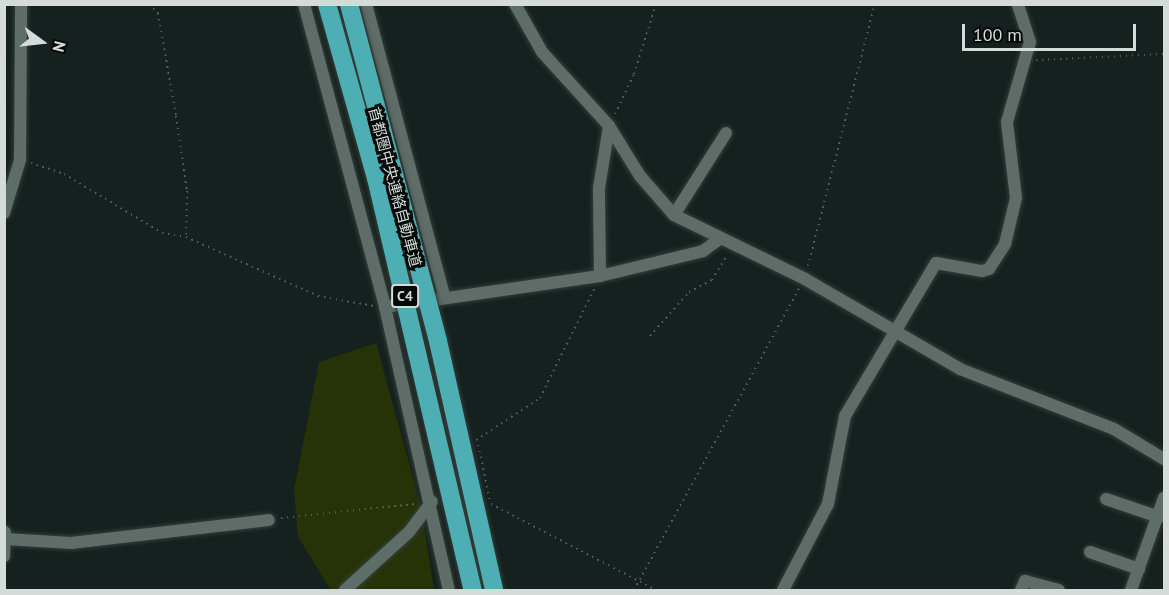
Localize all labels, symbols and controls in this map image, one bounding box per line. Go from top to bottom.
north arrow [12,12,72,72]
scale bar [965,12,1139,50]
text: 100 m [973,23,1022,46]
text: N [48,39,70,54]
street label: 首都圏中央連絡自動車道 [365,105,425,269]
road number: C4 [390,285,420,307]

